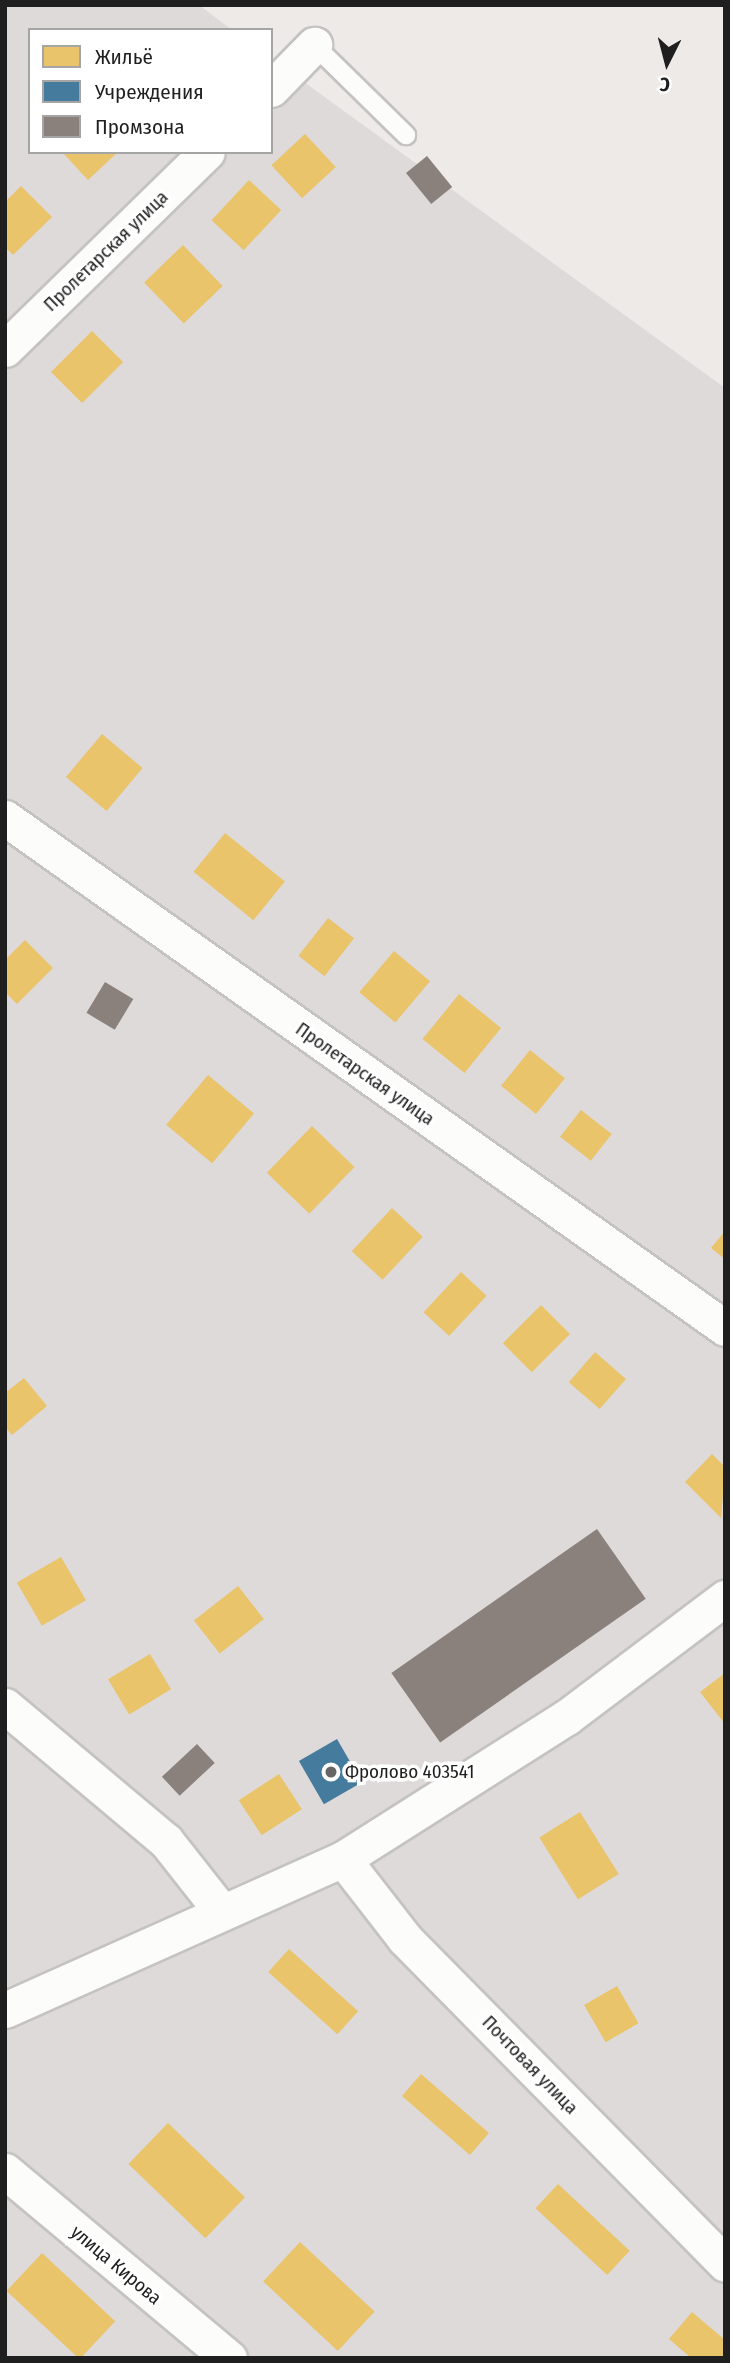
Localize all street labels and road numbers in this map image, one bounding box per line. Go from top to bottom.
street label: Пролетарская улица [39,186,173,316]
street label: Пролетарская улица [291,1018,439,1130]
street label: Почтовая улица [477,2011,583,2119]
street label: улица Кирова [66,2221,166,2309]

